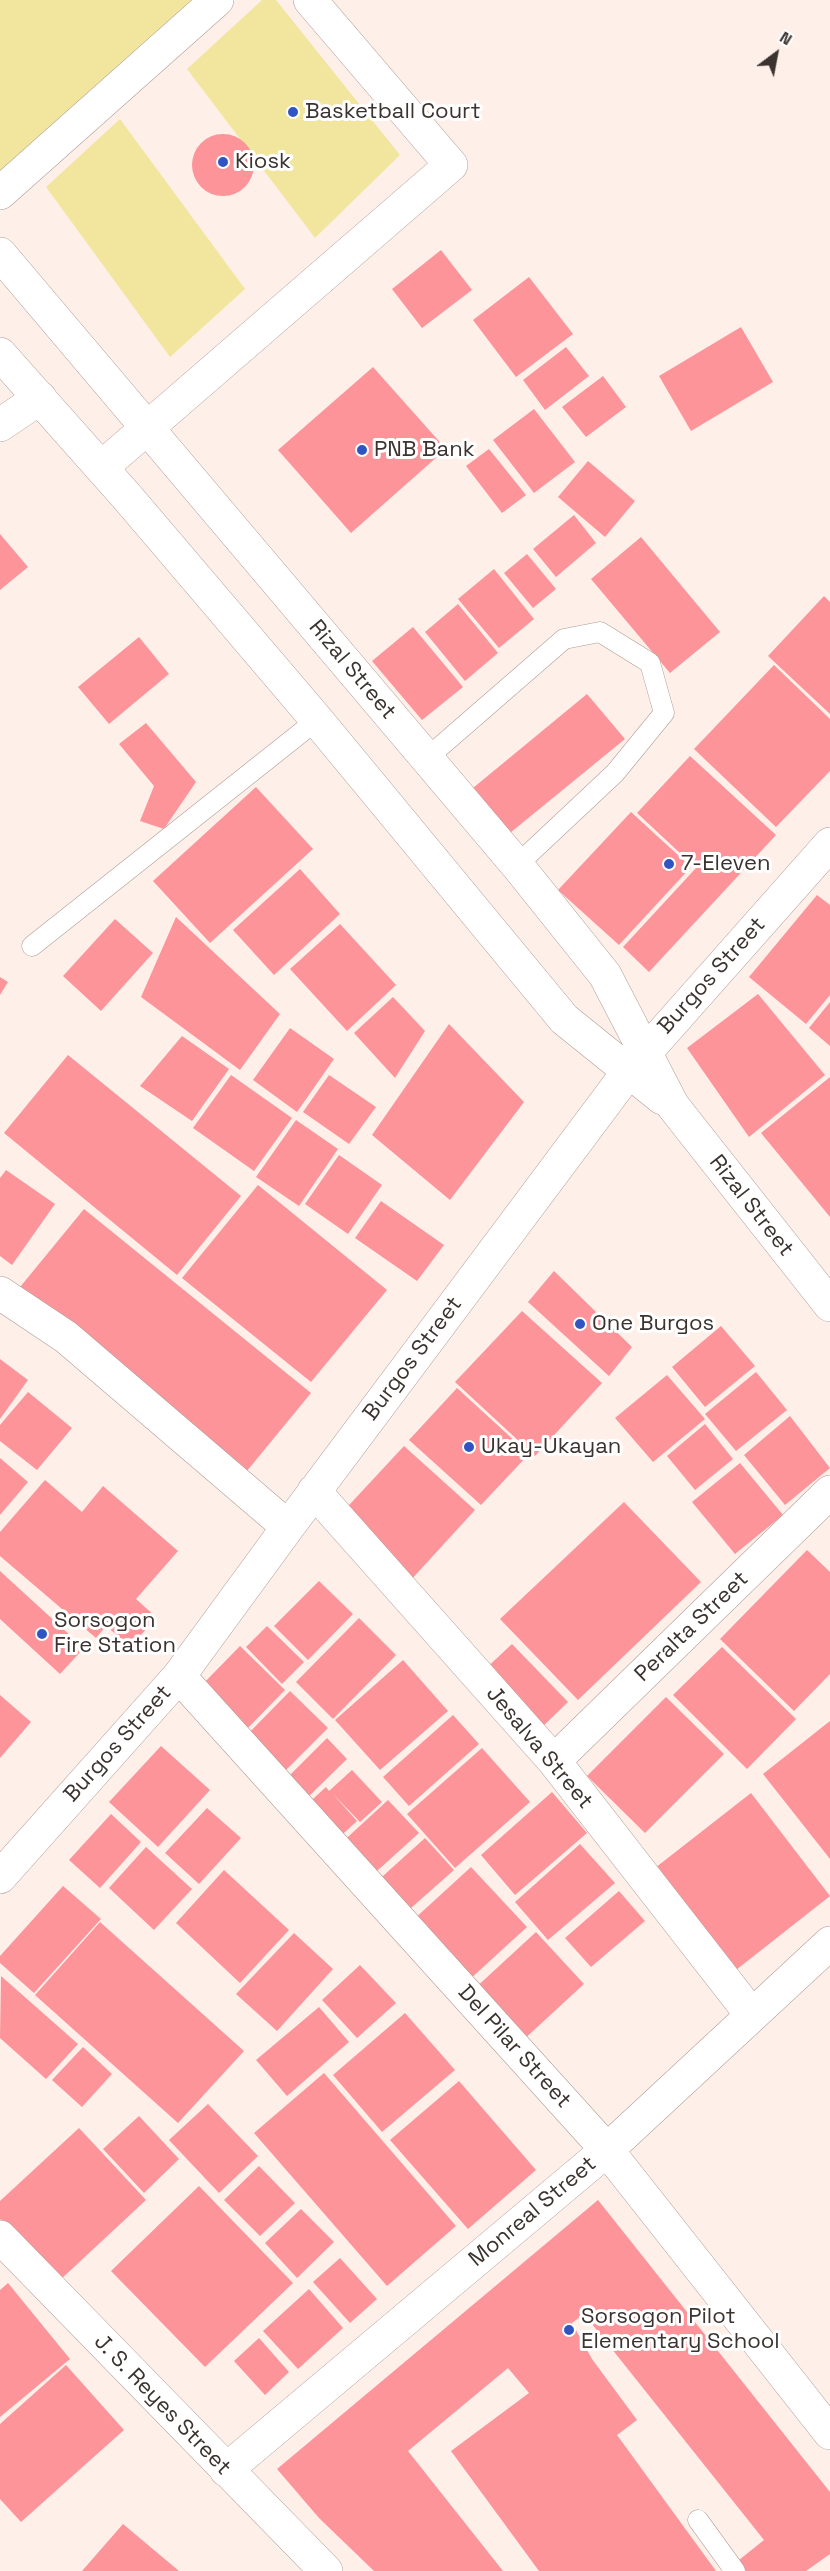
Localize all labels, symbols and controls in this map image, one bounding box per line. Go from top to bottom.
north arrow [746,24,806,84]
text: N [776,27,796,50]
place label: Basketball Court [305,99,481,125]
marker: Basketball Court [286,105,300,119]
place label: Kiosk [235,149,291,175]
marker: Kiosk [216,155,230,169]
place label: PNB Bank [374,437,475,463]
marker: PNB Bank [355,443,369,457]
street label: Rizal Street [303,615,401,725]
place label: 7-Eleven [681,851,770,877]
marker: 7-Eleven [662,857,676,871]
street label: Burgos Street [653,912,771,1040]
street label: Rizal Street [703,1150,799,1262]
street label: Burgos Street [358,1292,468,1426]
place label: One Burgos [592,1311,714,1337]
marker: One Burgos [573,1317,587,1331]
place label: Ukay-Ukayan [481,1434,621,1460]
marker: Ukay-Ukayan [462,1440,476,1454]
street label: Peralta Street [630,1566,754,1688]
place label: Sorsogon Fire Station [54,1608,176,1660]
marker: Sorsogon Fire Station [35,1627,49,1641]
street label: Burgos Street [59,1680,177,1808]
street label: Jesalva Street [480,1681,598,1815]
street label: Del Pilar Street [452,1980,576,2114]
street label: Monreal Street [464,2151,602,2273]
place label: Sorsogon Pilot Elementary School [581,2304,780,2356]
marker: Sorsogon Pilot Elementary School [562,2323,576,2337]
street label: J. S. Reyes Street [88,2329,236,2481]

